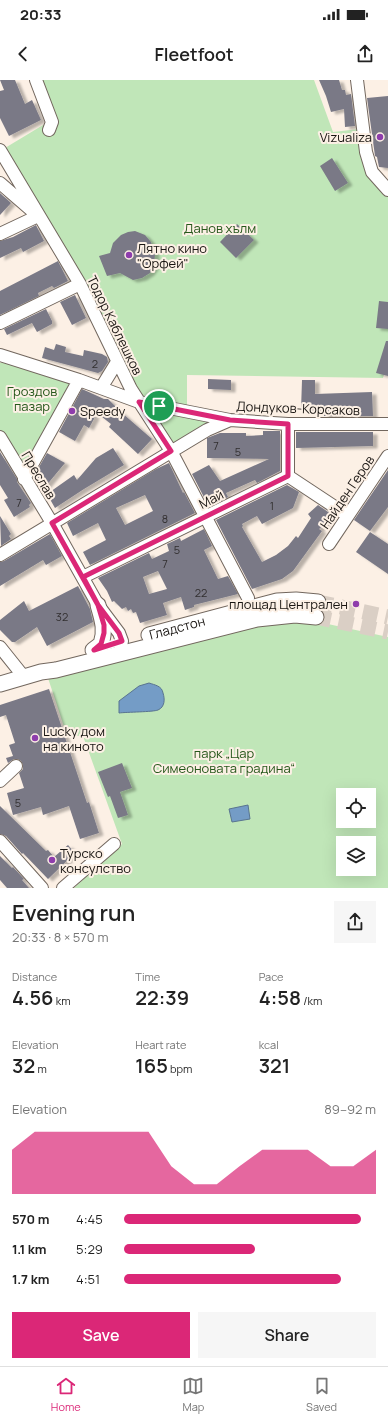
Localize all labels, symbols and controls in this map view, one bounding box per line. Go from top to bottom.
text: 20:33 [20,4,61,25]
text: Fleetfoot [155,42,234,66]
icon: back [12,43,34,65]
icon: share [354,43,376,65]
place label: Vizualiza [320,128,372,146]
marker: Vizualiza [375,132,385,142]
park label: Данов хълм [184,219,256,237]
place label: Лятно кино "Орфей" [137,239,207,272]
marker: Лятно кино "Орфей" [124,250,134,260]
street label: Тодор Каблешков [83,272,147,378]
house number: 2 [92,356,98,371]
park label: Гроздов пазар [7,382,57,415]
pin [142,389,176,423]
icon: arrive [148,395,170,417]
street label: Дондуков-Корсаков [236,397,360,419]
place label: Speedy [80,402,126,420]
marker: Speedy [67,406,77,416]
house number: 7 [213,438,219,453]
house number: 5 [235,444,241,459]
street label: Преслав [18,448,60,502]
street label: Найден Геров [316,452,378,532]
street label: Май [196,485,226,513]
house number: 7 [16,495,22,510]
house number: 1 [270,498,274,513]
house number: 8 [162,511,168,526]
house number: 5 [174,542,180,557]
house number: 7 [162,556,168,571]
house number: 22 [195,585,207,600]
place label: площад Централен [229,595,348,613]
marker: площад Централен [351,599,361,609]
house number: 32 [56,609,68,624]
street label: Гладстон [147,612,207,644]
place label: Lucky дом на киното [43,722,105,755]
marker: Lucky дом на киното [30,733,40,743]
park label: парк „Цар Симеоновата градина“ [153,744,295,777]
map controls [336,788,376,876]
button: locate [336,788,376,828]
house number: 5 [15,795,21,810]
button: layers [336,836,376,876]
place label: Турско консулство [60,844,131,877]
marker: Турско консулство [47,855,57,865]
text: Evening run [12,898,135,928]
button: share [334,901,376,943]
text: 20:33 · 8 × 570 m [12,928,108,946]
text: Distance [12,969,57,984]
text: Time [135,969,160,984]
text: Pace [259,969,284,984]
text: 4.56 [12,984,53,1011]
text: 22:39 [135,984,189,1011]
text: 4:58 [259,984,301,1011]
text: km [53,993,70,1008]
text: /km [301,993,322,1008]
text: Elevation [12,1037,58,1052]
text: Heart rate [135,1037,186,1052]
text: kcal [259,1037,279,1052]
text: 32 [12,1052,35,1079]
text: 165 [135,1052,168,1079]
text: 321 [259,1052,290,1079]
text: m [35,1061,47,1076]
text: bpm [168,1061,192,1076]
text: Elevation [12,1100,67,1118]
text: 89–92 m [324,1100,376,1118]
text: 570 m [12,1210,49,1228]
text: 4:45 [76,1210,103,1228]
text: 1.1 km [12,1240,47,1258]
text: 5:29 [76,1240,103,1258]
text: 1.7 km [12,1270,49,1288]
text: 4:51 [76,1270,100,1288]
button: Save [12,1312,190,1358]
button: Share [198,1312,376,1358]
tab: Home [51,1375,81,1414]
tab: Map [182,1375,204,1414]
tab: Saved [306,1375,337,1414]

